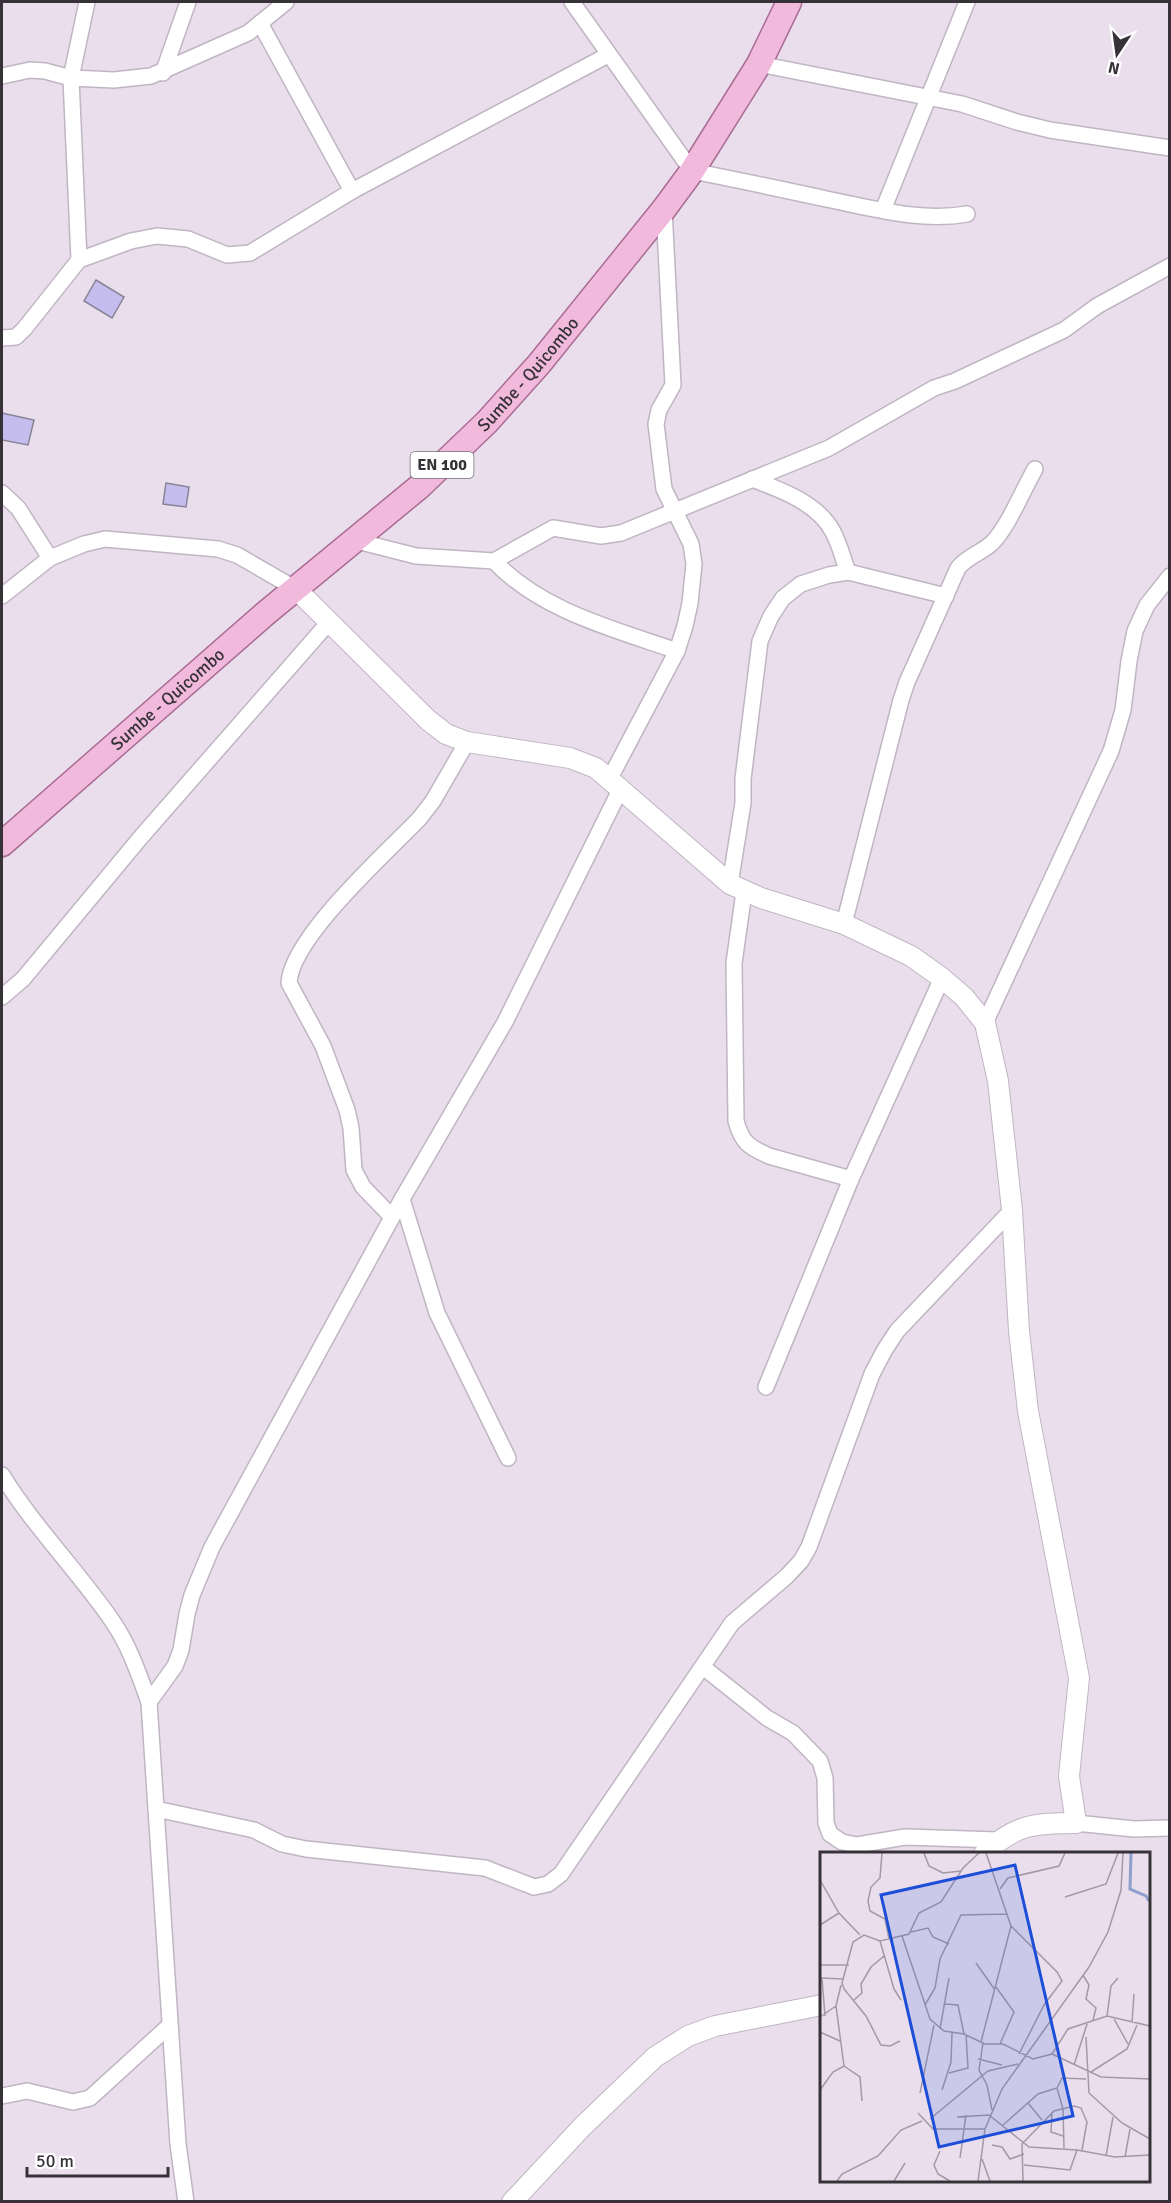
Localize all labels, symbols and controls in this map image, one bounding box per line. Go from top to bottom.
north arrow [1087,24,1147,84]
text: N [1106,57,1122,79]
street label: Sumbe - Quicombo [473,313,583,436]
road number: EN 100 [410,452,474,478]
street label: Sumbe - Quicombo [106,643,229,755]
inset map [820,1852,1150,2182]
scale bar [27,2140,168,2178]
text: 50 m [36,2150,74,2172]

